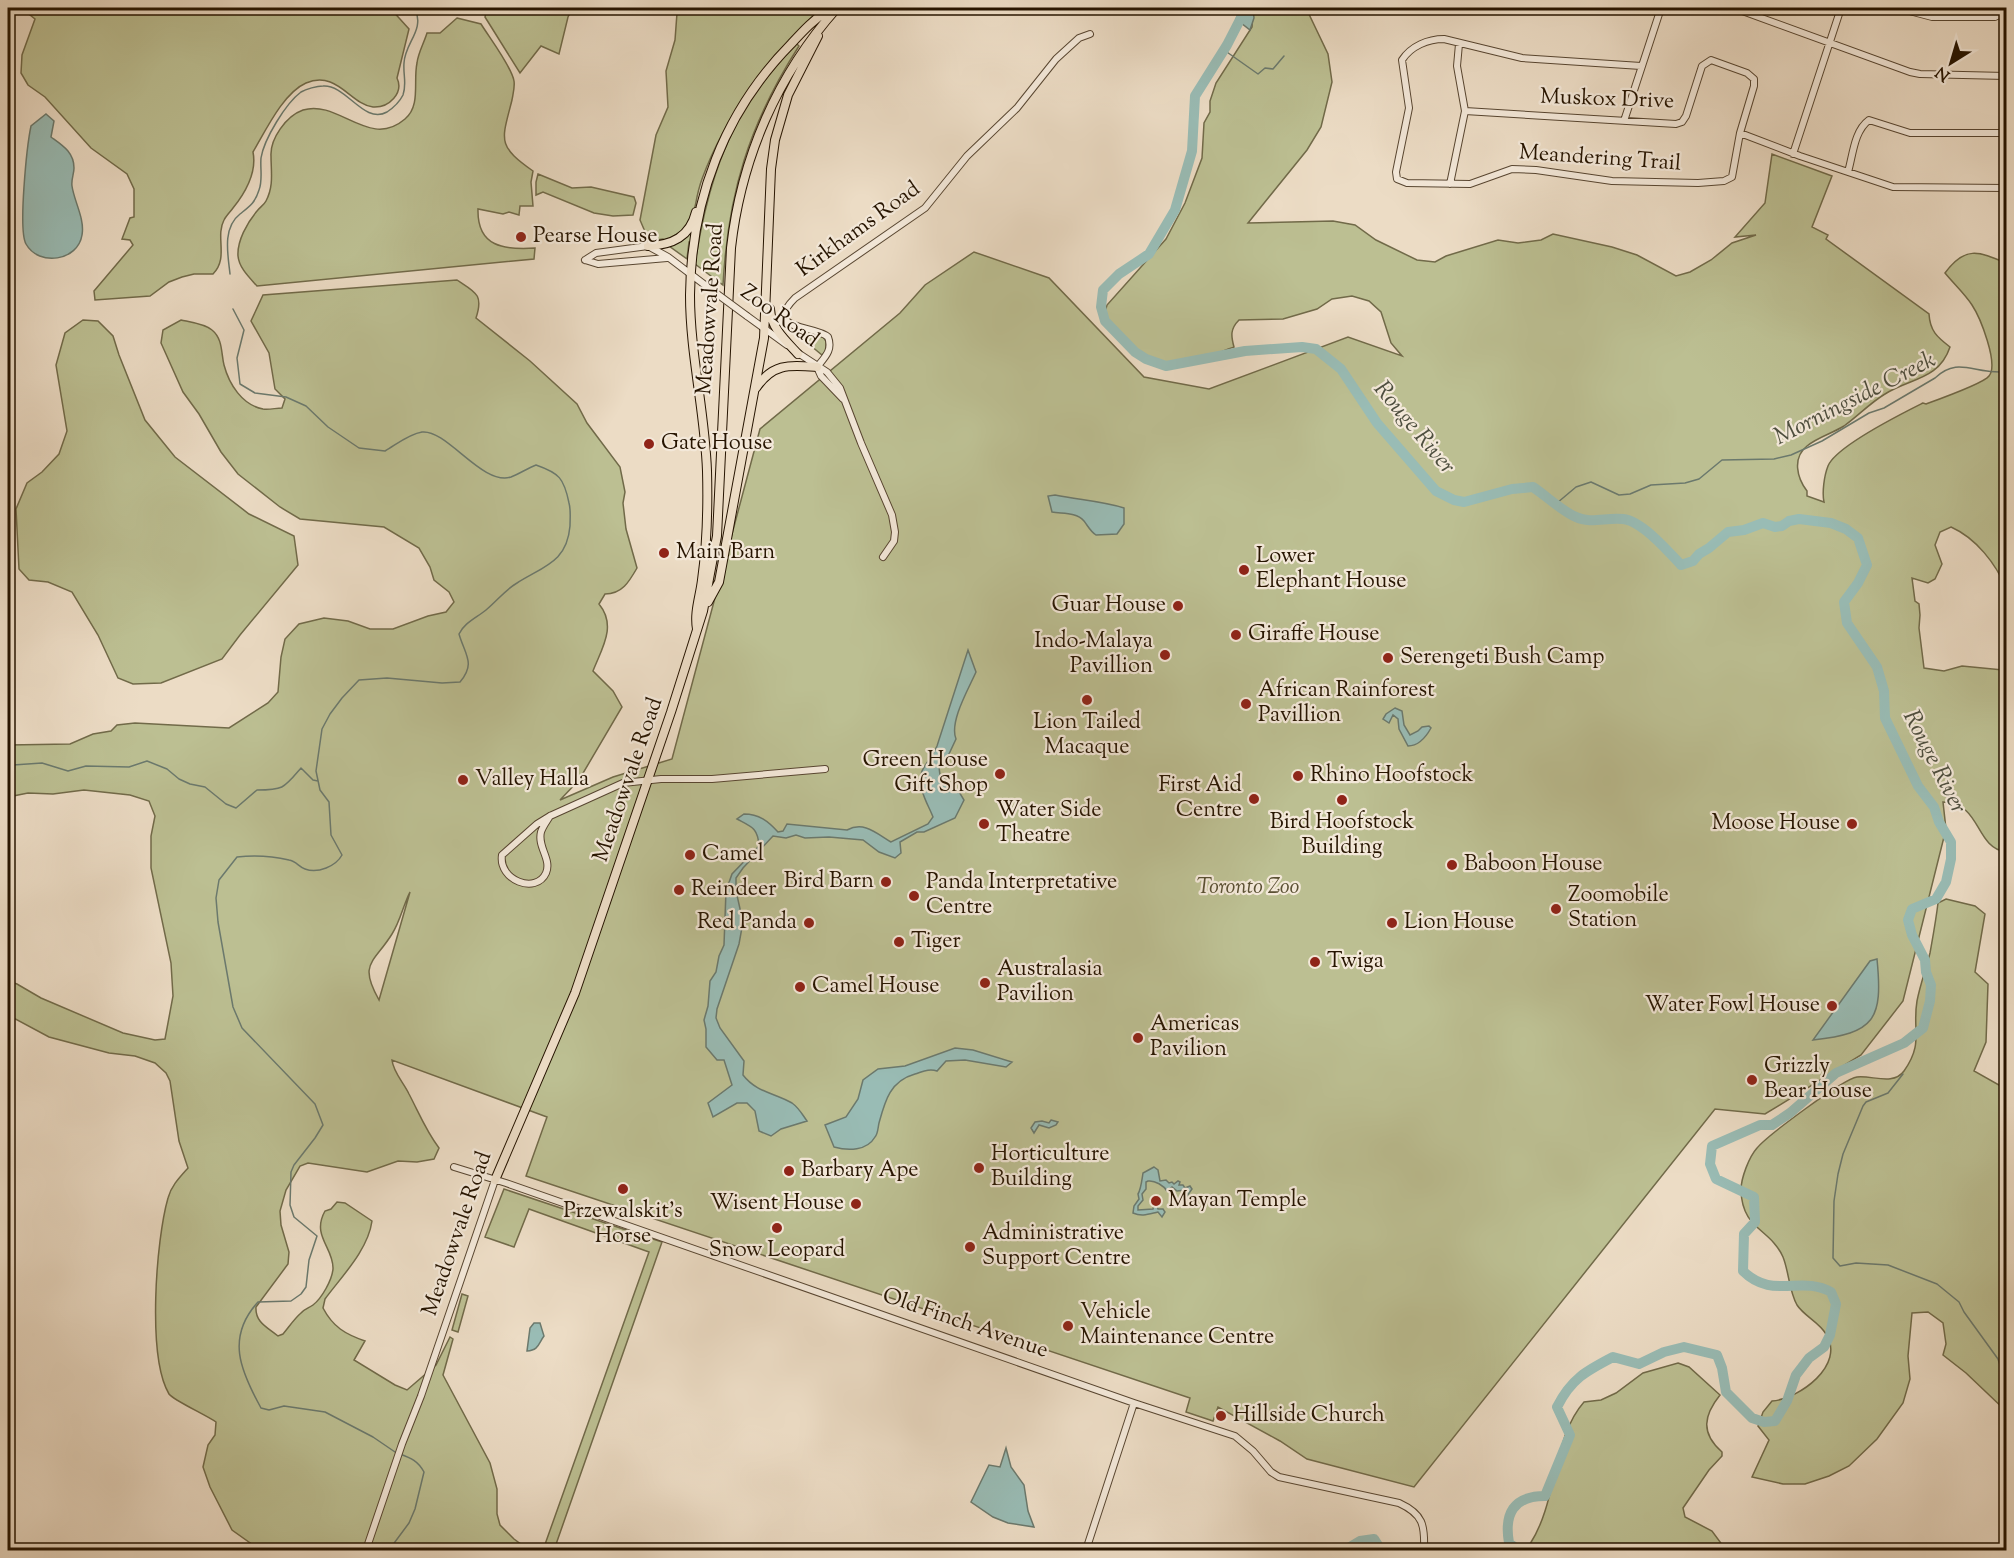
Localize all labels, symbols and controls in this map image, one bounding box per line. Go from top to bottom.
north arrow [1921,33,1981,93]
text: N [1931,60,1956,86]
street label: Muskox Drive [1539,82,1675,118]
street label: Meandering Trail [1518,137,1682,181]
street label: Kirkhams Road [790,174,928,286]
place label: Pearse House [533,221,657,253]
street label: Meadowvale Road [689,222,733,396]
marker: Pearse House [514,230,528,244]
street label: Zoo Road [733,277,825,357]
water label: Morningside Creek [1768,343,1942,454]
water label: Rouge River [1365,374,1463,482]
place label: Gate House [661,428,772,460]
marker: Gate House [642,437,656,451]
place label: Main Barn [676,537,775,569]
place label: Lower Elephant House [1256,541,1406,598]
marker: Main Barn [657,546,671,560]
marker: Lower Elephant House [1237,563,1251,577]
place label: Guar House [1052,590,1166,622]
marker: Guar House [1171,599,1185,613]
place label: Giraffe House [1248,619,1379,651]
place label: Indo-Malaya Pavillion [1034,626,1153,683]
marker: Giraffe House [1229,628,1243,642]
place label: Serengeti Bush Camp [1400,642,1604,674]
marker: Indo-Malaya Pavillion [1158,648,1172,662]
marker: Serengeti Bush Camp [1381,651,1395,665]
place label: African Rainforest Pavillion [1258,675,1435,732]
street label: Meadowvale Road [586,693,672,867]
marker: Lion Tailed Macaque [1080,693,1094,707]
marker: African Rainforest Pavillion [1239,697,1253,711]
water label: Rouge River [1893,704,1975,820]
place label: Lion Tailed Macaque [1033,707,1141,764]
place label: Green House Gift Shop [863,745,988,802]
place label: Rhino Hoofstock [1310,760,1474,792]
place label: Valley Halla [475,764,589,796]
marker: Green House Gift Shop [993,767,1007,781]
marker: Rhino Hoofstock [1291,769,1305,783]
place label: First Aid Centre [1158,770,1242,827]
marker: Valley Halla [456,773,470,787]
marker: First Aid Centre [1247,792,1261,806]
marker: Bird Hoofstock Building [1335,793,1349,807]
place label: Water Side Theatre [996,795,1102,852]
place label: Bird Hoofstock Building [1270,807,1414,864]
place label: Moose House [1711,808,1840,840]
marker: Water Side Theatre [977,817,991,831]
marker: Moose House [1845,817,1859,831]
place label: Camel [702,839,764,871]
marker: Camel [683,848,697,862]
place label: Baboon House [1464,849,1603,881]
marker: Baboon House [1445,858,1459,872]
place label: Bird Barn [784,866,874,898]
place label: Panda Interpretative Centre [926,867,1117,924]
park label: Toronto Zoo [1197,872,1299,904]
place label: Reindeer [691,874,776,906]
marker: Bird Barn [879,875,893,889]
place label: Zoomobile Station [1568,880,1669,937]
marker: Reindeer [672,883,686,897]
marker: Panda Interpretative Centre [907,889,921,903]
marker: Zoomobile Station [1549,902,1563,916]
place label: Red Panda [697,907,797,939]
place label: Lion House [1404,907,1514,939]
marker: Red Panda [802,916,816,930]
marker: Lion House [1385,916,1399,930]
place label: Tiger [911,926,961,958]
marker: Tiger [892,935,906,949]
place label: Twiga [1327,946,1384,978]
place label: Australasia Pavilion [997,954,1103,1011]
marker: Twiga [1308,955,1322,969]
place label: Camel House [812,971,940,1003]
marker: Australasia Pavilion [978,976,992,990]
marker: Camel House [793,980,807,994]
place label: Water Fowl House [1645,990,1820,1022]
marker: Water Fowl House [1825,999,1839,1013]
place label: Americas Pavilion [1150,1009,1239,1066]
marker: Americas Pavilion [1131,1031,1145,1045]
place label: Grizzly Bear House [1764,1051,1872,1108]
marker: Grizzly Bear House [1745,1073,1759,1087]
place label: Horticulture Building [991,1139,1110,1196]
street label: Meadowvale Road [415,1147,501,1321]
place label: Barbary Ape [801,1155,919,1187]
marker: Horticulture Building [972,1161,986,1175]
marker: Barbary Ape [782,1164,796,1178]
marker: Przewalskit's Horse [616,1182,630,1196]
place label: Mayan Temple [1168,1185,1307,1217]
place label: Wisent House [710,1188,844,1220]
marker: Mayan Temple [1149,1194,1163,1208]
place label: Przewalskit's Horse [563,1196,683,1253]
marker: Wisent House [849,1197,863,1211]
place label: Administrative Support Centre [982,1218,1131,1275]
marker: Snow Leopard [770,1221,784,1235]
place label: Snow Leopard [709,1235,845,1267]
marker: Administrative Support Centre [963,1240,977,1254]
street label: Old Finch Avenue [878,1281,1052,1367]
place label: Vehicle Maintenance Centre [1080,1297,1274,1354]
marker: Vehicle Maintenance Centre [1061,1319,1075,1333]
place label: Hillside Church [1233,1400,1385,1432]
marker: Hillside Church [1214,1409,1228,1423]

